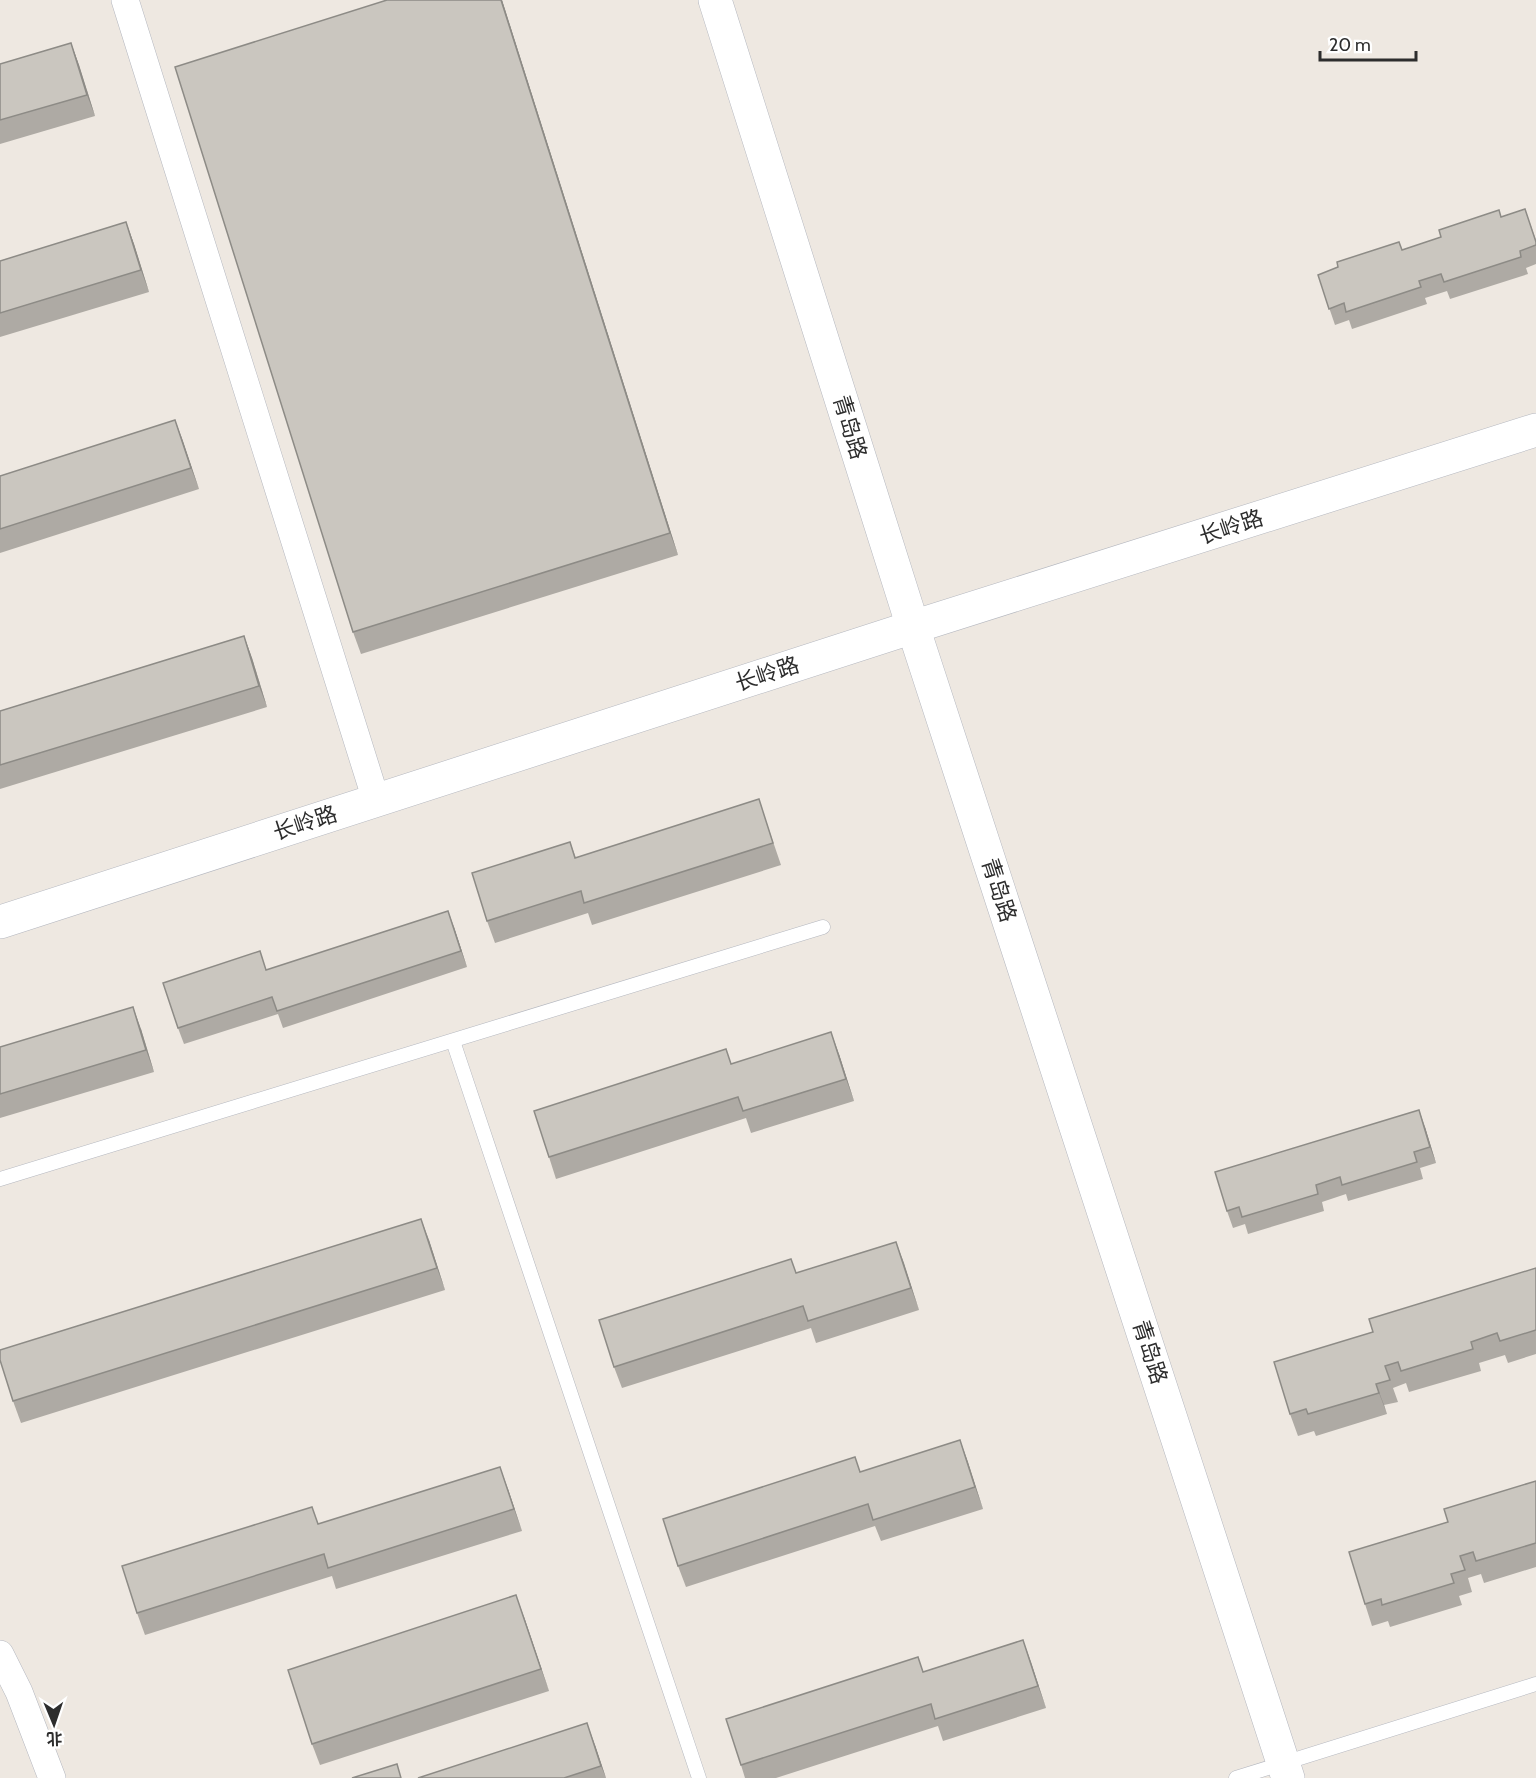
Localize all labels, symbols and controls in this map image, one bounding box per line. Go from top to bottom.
scale bar [1320,24,1416,62]
text: 20 m [1329,34,1371,56]
street label: 青岛路 [827,391,873,463]
street label: 长岭路 [1195,504,1267,550]
street label: 长岭路 [731,651,803,697]
street label: 长岭路 [269,800,341,846]
street label: 青岛路 [976,854,1022,926]
street label: 青岛路 [1127,1316,1173,1388]
north arrow [24,1694,84,1754]
text: 北 [46,1729,63,1748]

